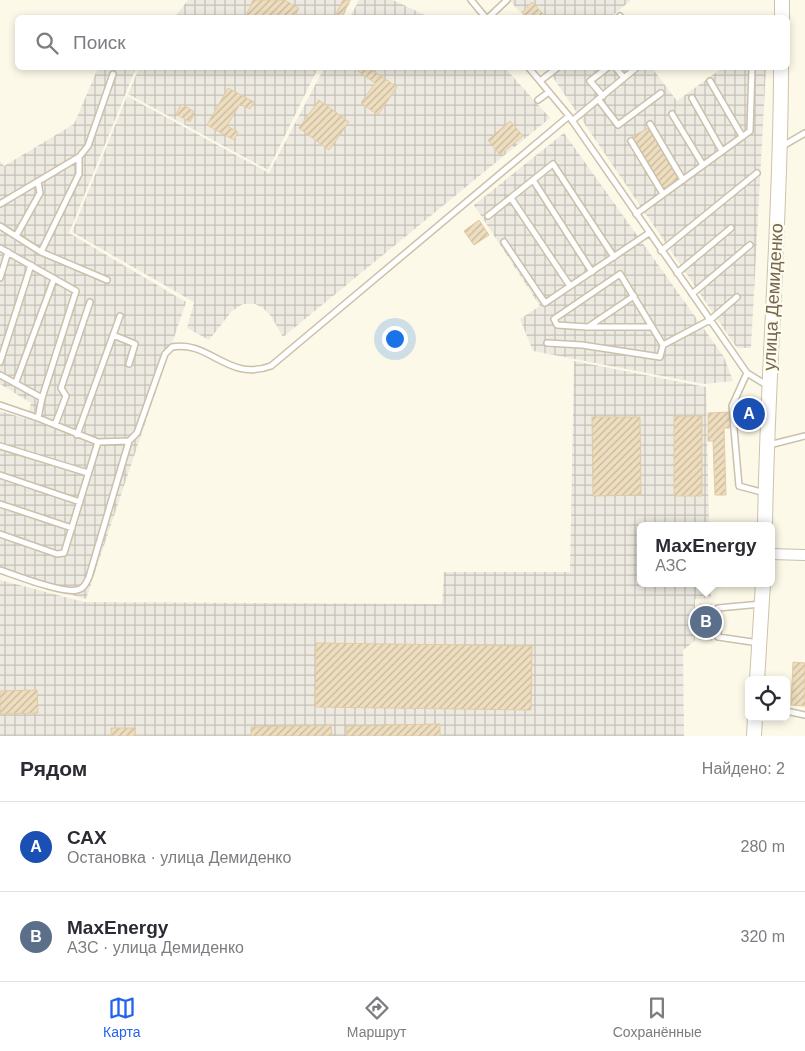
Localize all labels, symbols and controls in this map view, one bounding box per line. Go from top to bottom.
search box [15,15,790,70]
icon: search [33,29,61,57]
text: Поиск [73,32,126,53]
street label: улица Демиденко [759,223,787,371]
your location [382,326,408,352]
pin: A [733,395,765,433]
popup [637,522,775,587]
text: MaxEnergy [655,535,757,556]
text: АЗС [655,557,687,574]
pin: B [690,603,722,641]
map controls [745,676,790,721]
button: locate [745,676,790,721]
text: Рядом [20,757,87,780]
text: Найдено: 2 [702,760,785,777]
text: САХ [67,827,107,848]
text: A [30,838,42,855]
text: 280 m [741,838,785,855]
text: Остановка · улица Демиденко [67,849,291,866]
text: MaxEnergy [67,917,168,938]
text: B [30,928,42,945]
text: 320 m [741,928,785,945]
text: АЗС · улица Демиденко [67,939,244,956]
tab: Карта [103,994,141,1040]
tab: Маршрут [347,994,406,1040]
tab: Сохранённые [613,994,702,1040]

